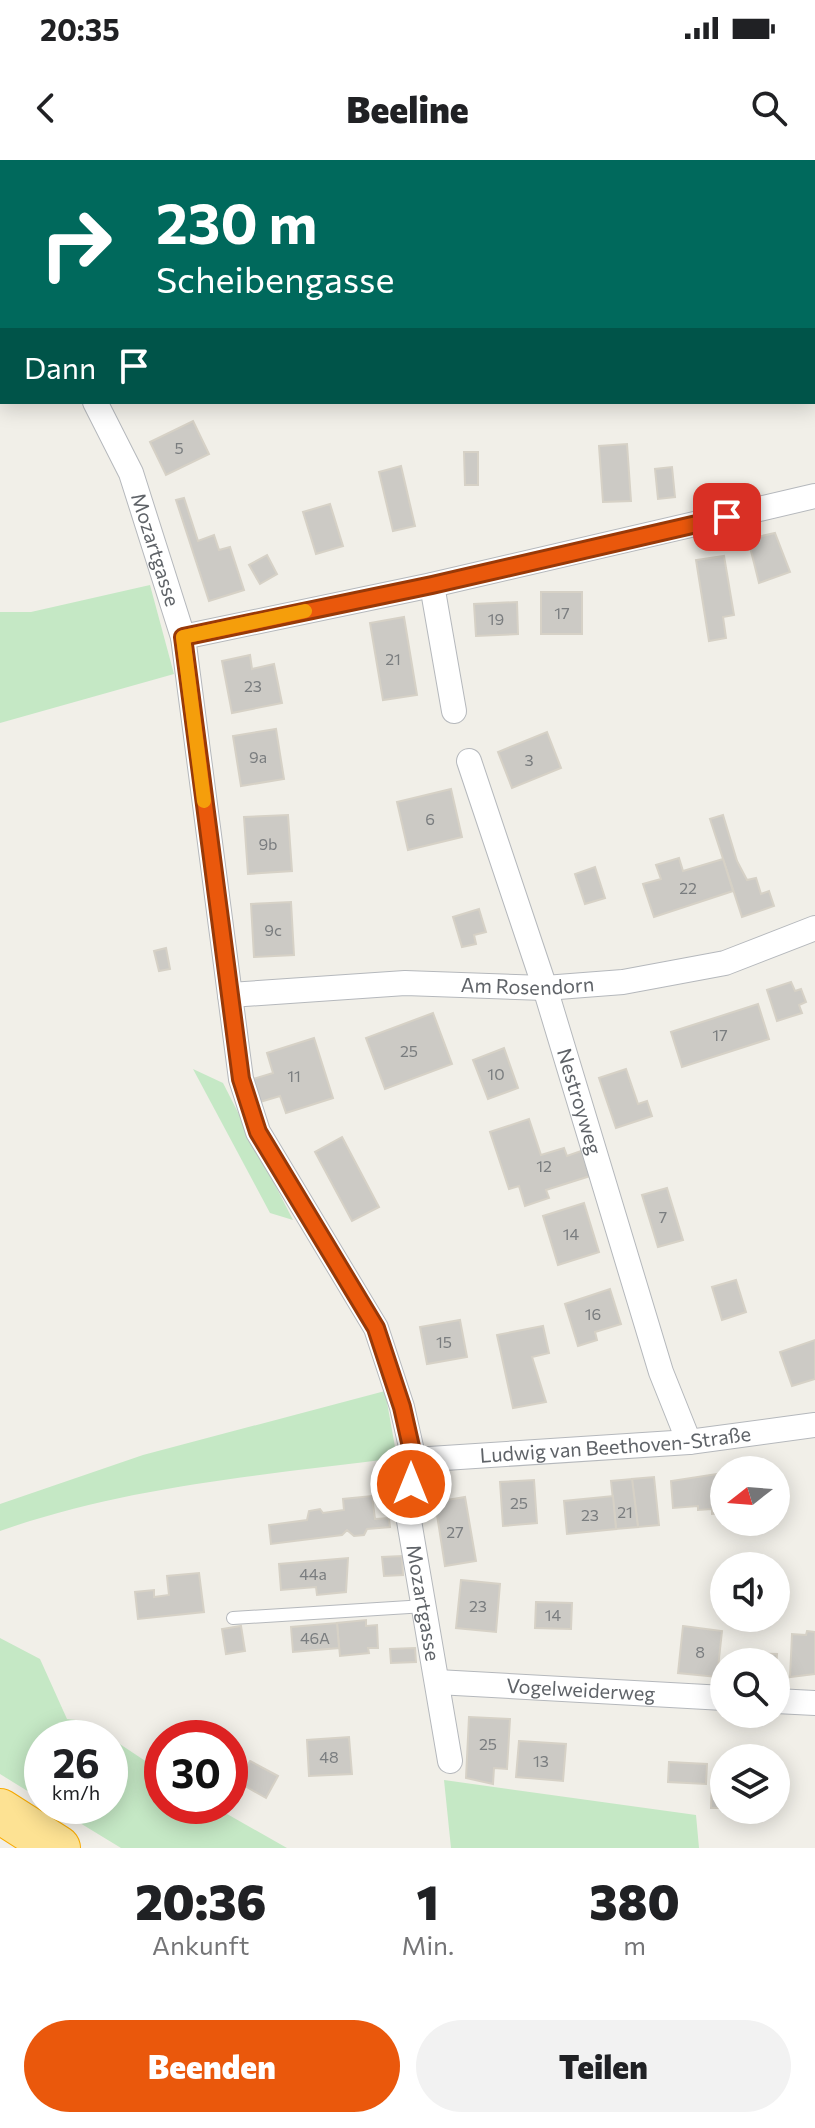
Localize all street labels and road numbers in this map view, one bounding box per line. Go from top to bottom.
street label: Mozartgasse [127,490,185,609]
street label: Am Rosendorn [460,971,595,999]
street label: Nestroyweg [553,1045,608,1157]
street label: Ludwig van Beethoven-Straße [479,1421,752,1467]
street label: Mozartgasse [402,1543,446,1663]
street label: Vogelweiderweg [506,1673,656,1705]

